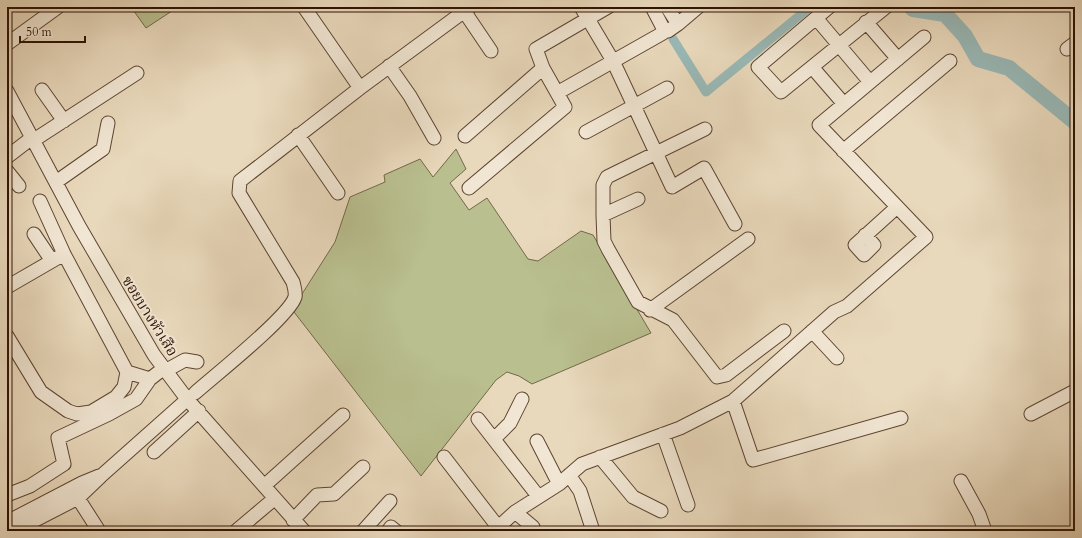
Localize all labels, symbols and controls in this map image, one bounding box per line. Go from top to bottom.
scale bar [20,18,85,44]
text: 50 m [26,24,53,40]
street label: ซอยบางหัวเสือ [117,272,183,360]

